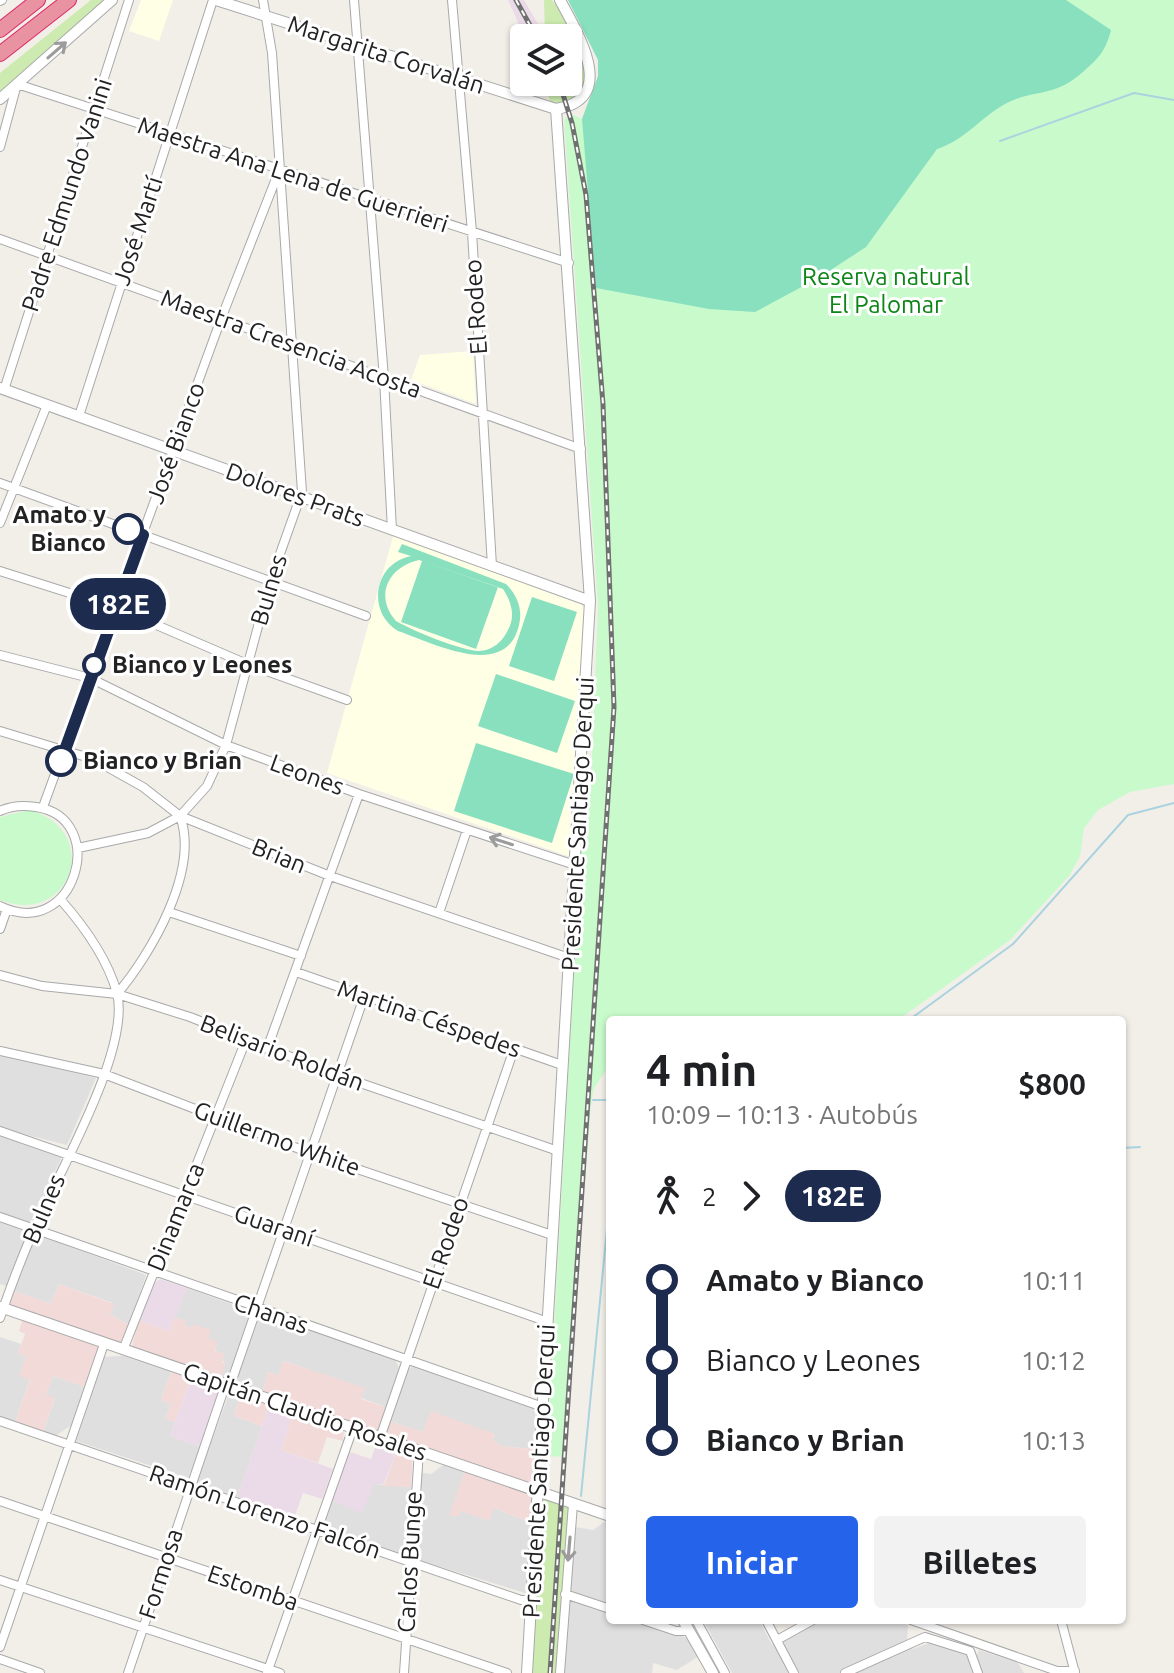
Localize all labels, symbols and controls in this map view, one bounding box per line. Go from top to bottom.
street label: Margarita Corvalán [284,10,488,99]
map controls [510,24,582,96]
button: layers [510,24,582,96]
one-way arrow [46,41,66,59]
street label: Padre Edmundo Vanini [16,75,117,315]
street label: Maestra Ana Lena de Guerrieri [134,111,452,238]
street label: José Martí [107,172,168,289]
street label: El Rodeo [459,258,492,356]
park label: Reserva natural El Palomar [802,263,970,318]
street label: Maestra Cresencia Acosta [157,284,425,403]
street label: José Bianco [141,378,210,507]
street label: Dolores Prats [222,457,368,532]
place label: Amato y Bianco [13,501,106,556]
marker: Amato y Bianco [113,514,143,544]
street label: Bulnes [245,551,292,629]
line badge: 182E [62,578,174,630]
text: 182E [86,588,150,619]
place label: Bianco y Leones [112,651,292,678]
marker: Bianco y Leones [83,654,105,676]
street label: Presidente Santiago Derqui [556,676,599,972]
marker: Bianco y Brian [46,746,76,776]
place label: Bianco y Brian [83,747,242,774]
street label: Leones [266,749,348,800]
street label: Brian [248,832,310,879]
one-way arrow [488,832,513,847]
street label: Martina Céspedes [334,974,525,1063]
street label: Belisario Roldán [197,1009,368,1096]
text: 4 min [646,1045,757,1094]
text: $800 [1018,1067,1086,1101]
street label: Guillermo White [190,1096,364,1181]
text: 10:09 – 10:13 · Autobús [646,1100,918,1129]
street label: Dinamarca [142,1159,209,1275]
street label: Bulnes [17,1170,70,1247]
icon: walk [646,1174,690,1218]
icon: forward [729,1174,773,1218]
text: 182E [801,1180,865,1211]
text: 2 [702,1182,717,1211]
street label: El Rodeo [417,1193,474,1292]
street label: Guaraní [231,1199,319,1252]
text: Amato y Bianco [706,1263,924,1297]
text: 10:11 [1021,1266,1086,1295]
street label: Chanas [230,1288,312,1339]
street label: Presidente Santiago Derqui [517,1323,560,1619]
text: Bianco y Leones [706,1343,921,1377]
text: 10:12 [1021,1346,1086,1375]
street label: Capitán Claudio Rosales [180,1357,431,1466]
text: Bianco y Brian [706,1423,905,1457]
text: 10:13 [1021,1426,1086,1455]
street label: Ramón Lorenzo Falcón [146,1459,384,1564]
street label: Carlos Bunge [392,1490,427,1634]
button: Iniciar [646,1516,858,1608]
button: Billetes [874,1516,1086,1608]
street label: Formosa [133,1525,188,1622]
one-way arrow [561,1535,576,1562]
street label: Estomba [204,1559,302,1616]

